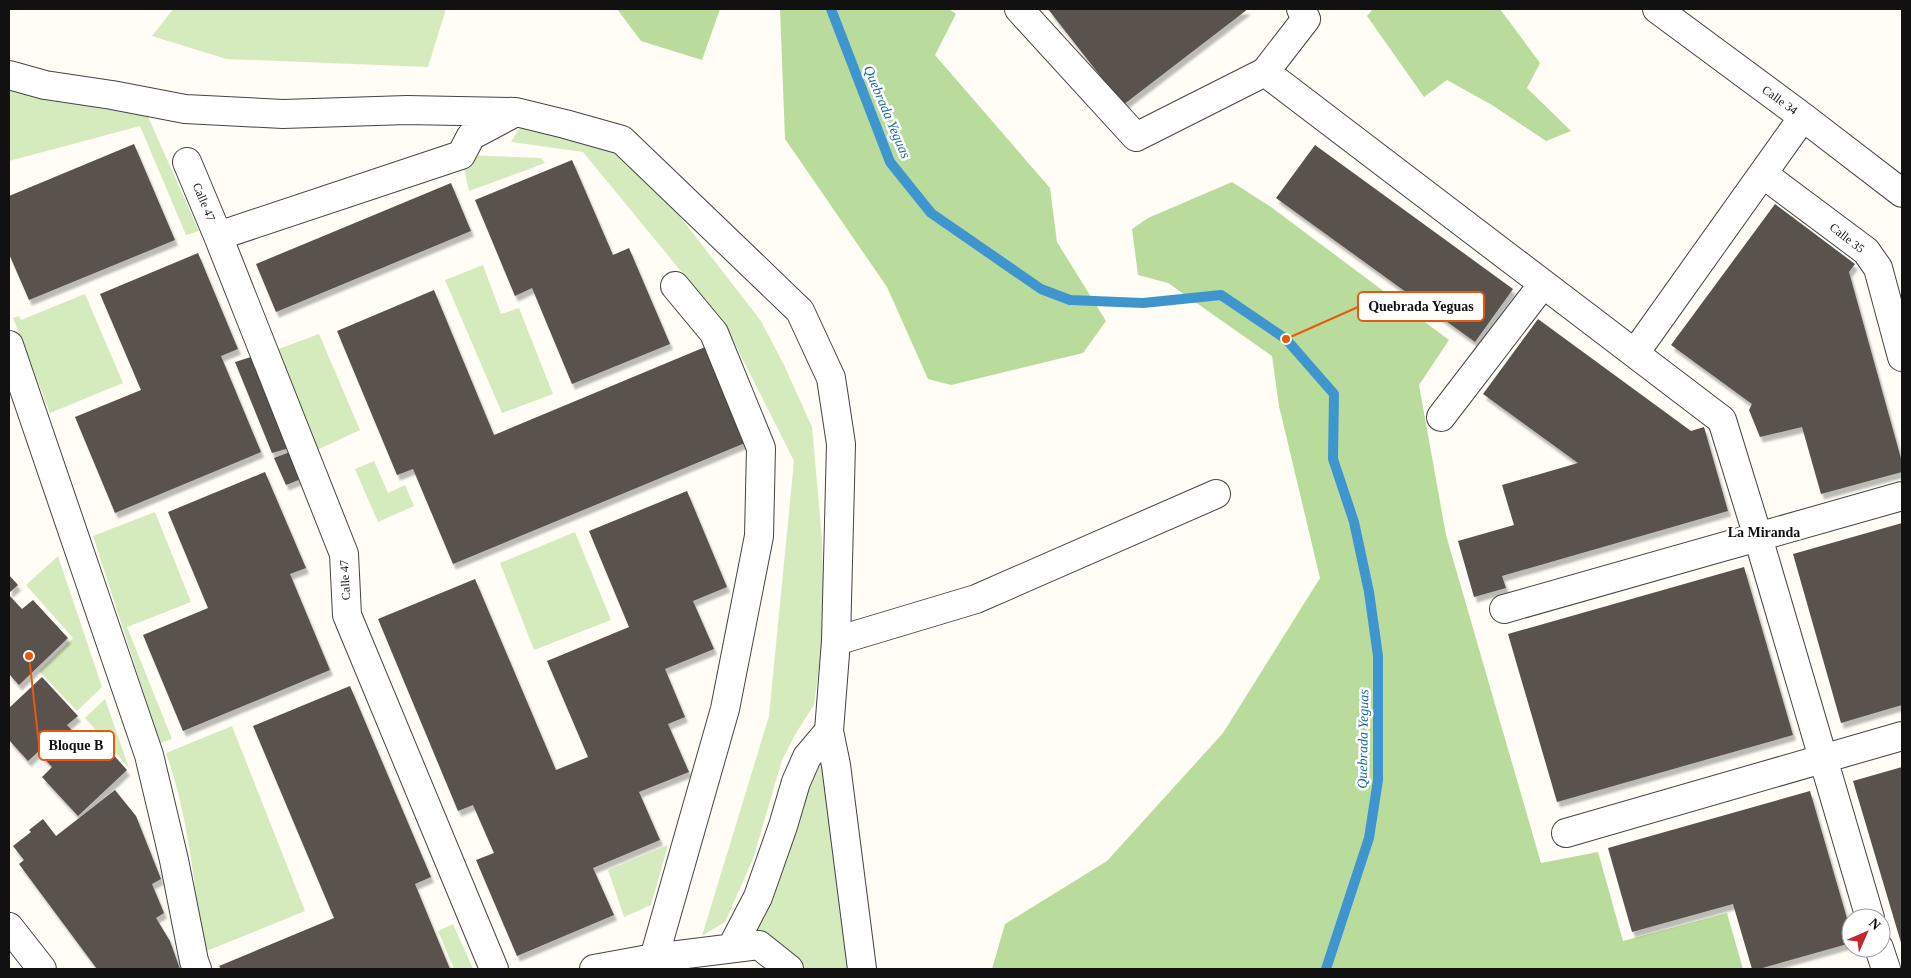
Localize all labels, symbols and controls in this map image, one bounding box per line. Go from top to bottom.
water label: Quebrada Yeguas [861,63,914,161]
street label: Calle 34 [1760,82,1800,118]
street label: Calle 47 [190,181,218,223]
street label: Calle 35 [1827,220,1867,256]
callout: Quebrada Yeguas [1358,292,1484,321]
text: Quebrada Yeguas [1368,299,1474,314]
district label: La Miranda [1728,525,1800,540]
street label: Calle 47 [337,559,353,601]
water label: Quebrada Yeguas [1355,689,1371,789]
callout: Bloque B [39,731,114,760]
text: Bloque B [49,738,103,753]
north arrow [1841,908,1891,958]
text: N [1866,915,1884,933]

